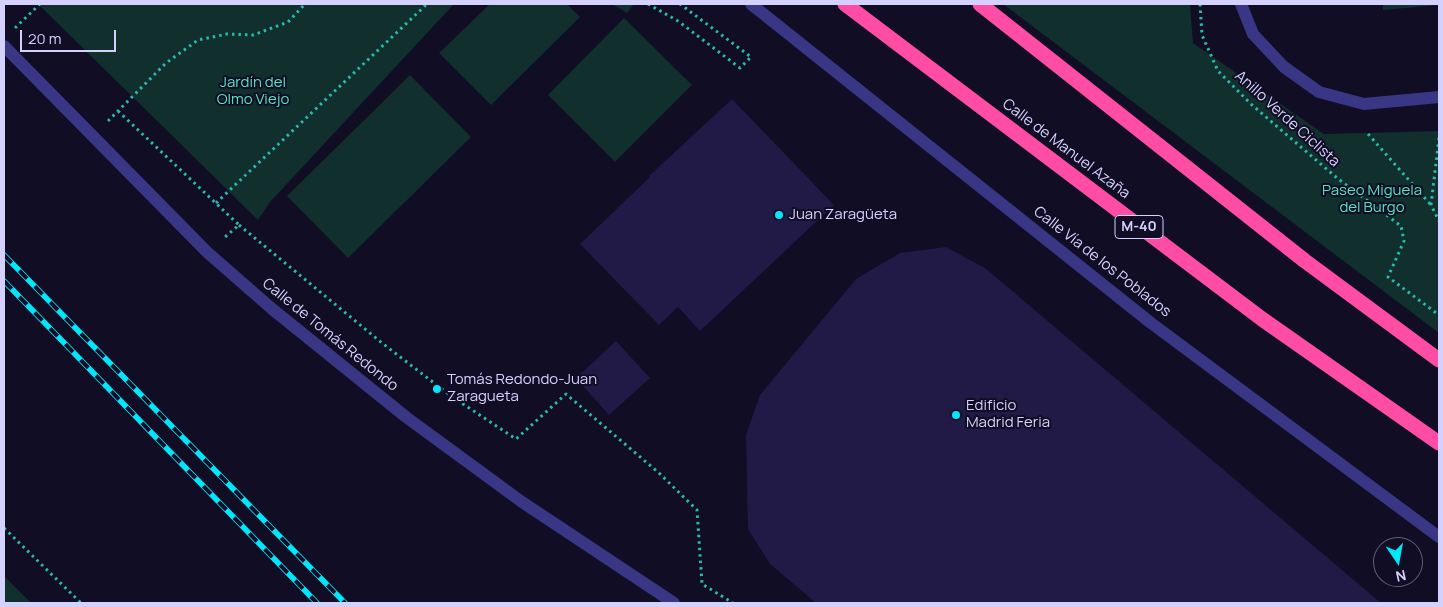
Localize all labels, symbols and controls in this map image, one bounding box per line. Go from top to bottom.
scale bar [22,20,119,52]
text: 20 m [28,28,61,49]
street label: Anillo Verde Ciclista [1231,67,1343,171]
park label: Jardín del Olmo Viejo [217,74,289,109]
street label: Calle de Manuel Azaña [999,95,1133,203]
park label: Paseo Miguela del Burgo [1322,182,1422,217]
street label: Calle Vía de los Poblados [1030,203,1174,321]
place label: Juan Zaragüeta [789,206,897,224]
marker: Juan Zaragüeta [773,209,785,221]
road number: M-40 [1115,216,1163,238]
street label: Calle de Tomás Redondo [258,275,402,395]
place label: Tomás Redondo-Juan Zaragueta [447,371,597,406]
marker: Tomás Redondo-Juan Zaragueta [431,383,443,395]
place label: Edificio Madrid Feria [966,397,1050,432]
marker: Edificio Madrid Feria [950,409,962,421]
north arrow [1373,537,1423,587]
text: N [1394,566,1408,587]

